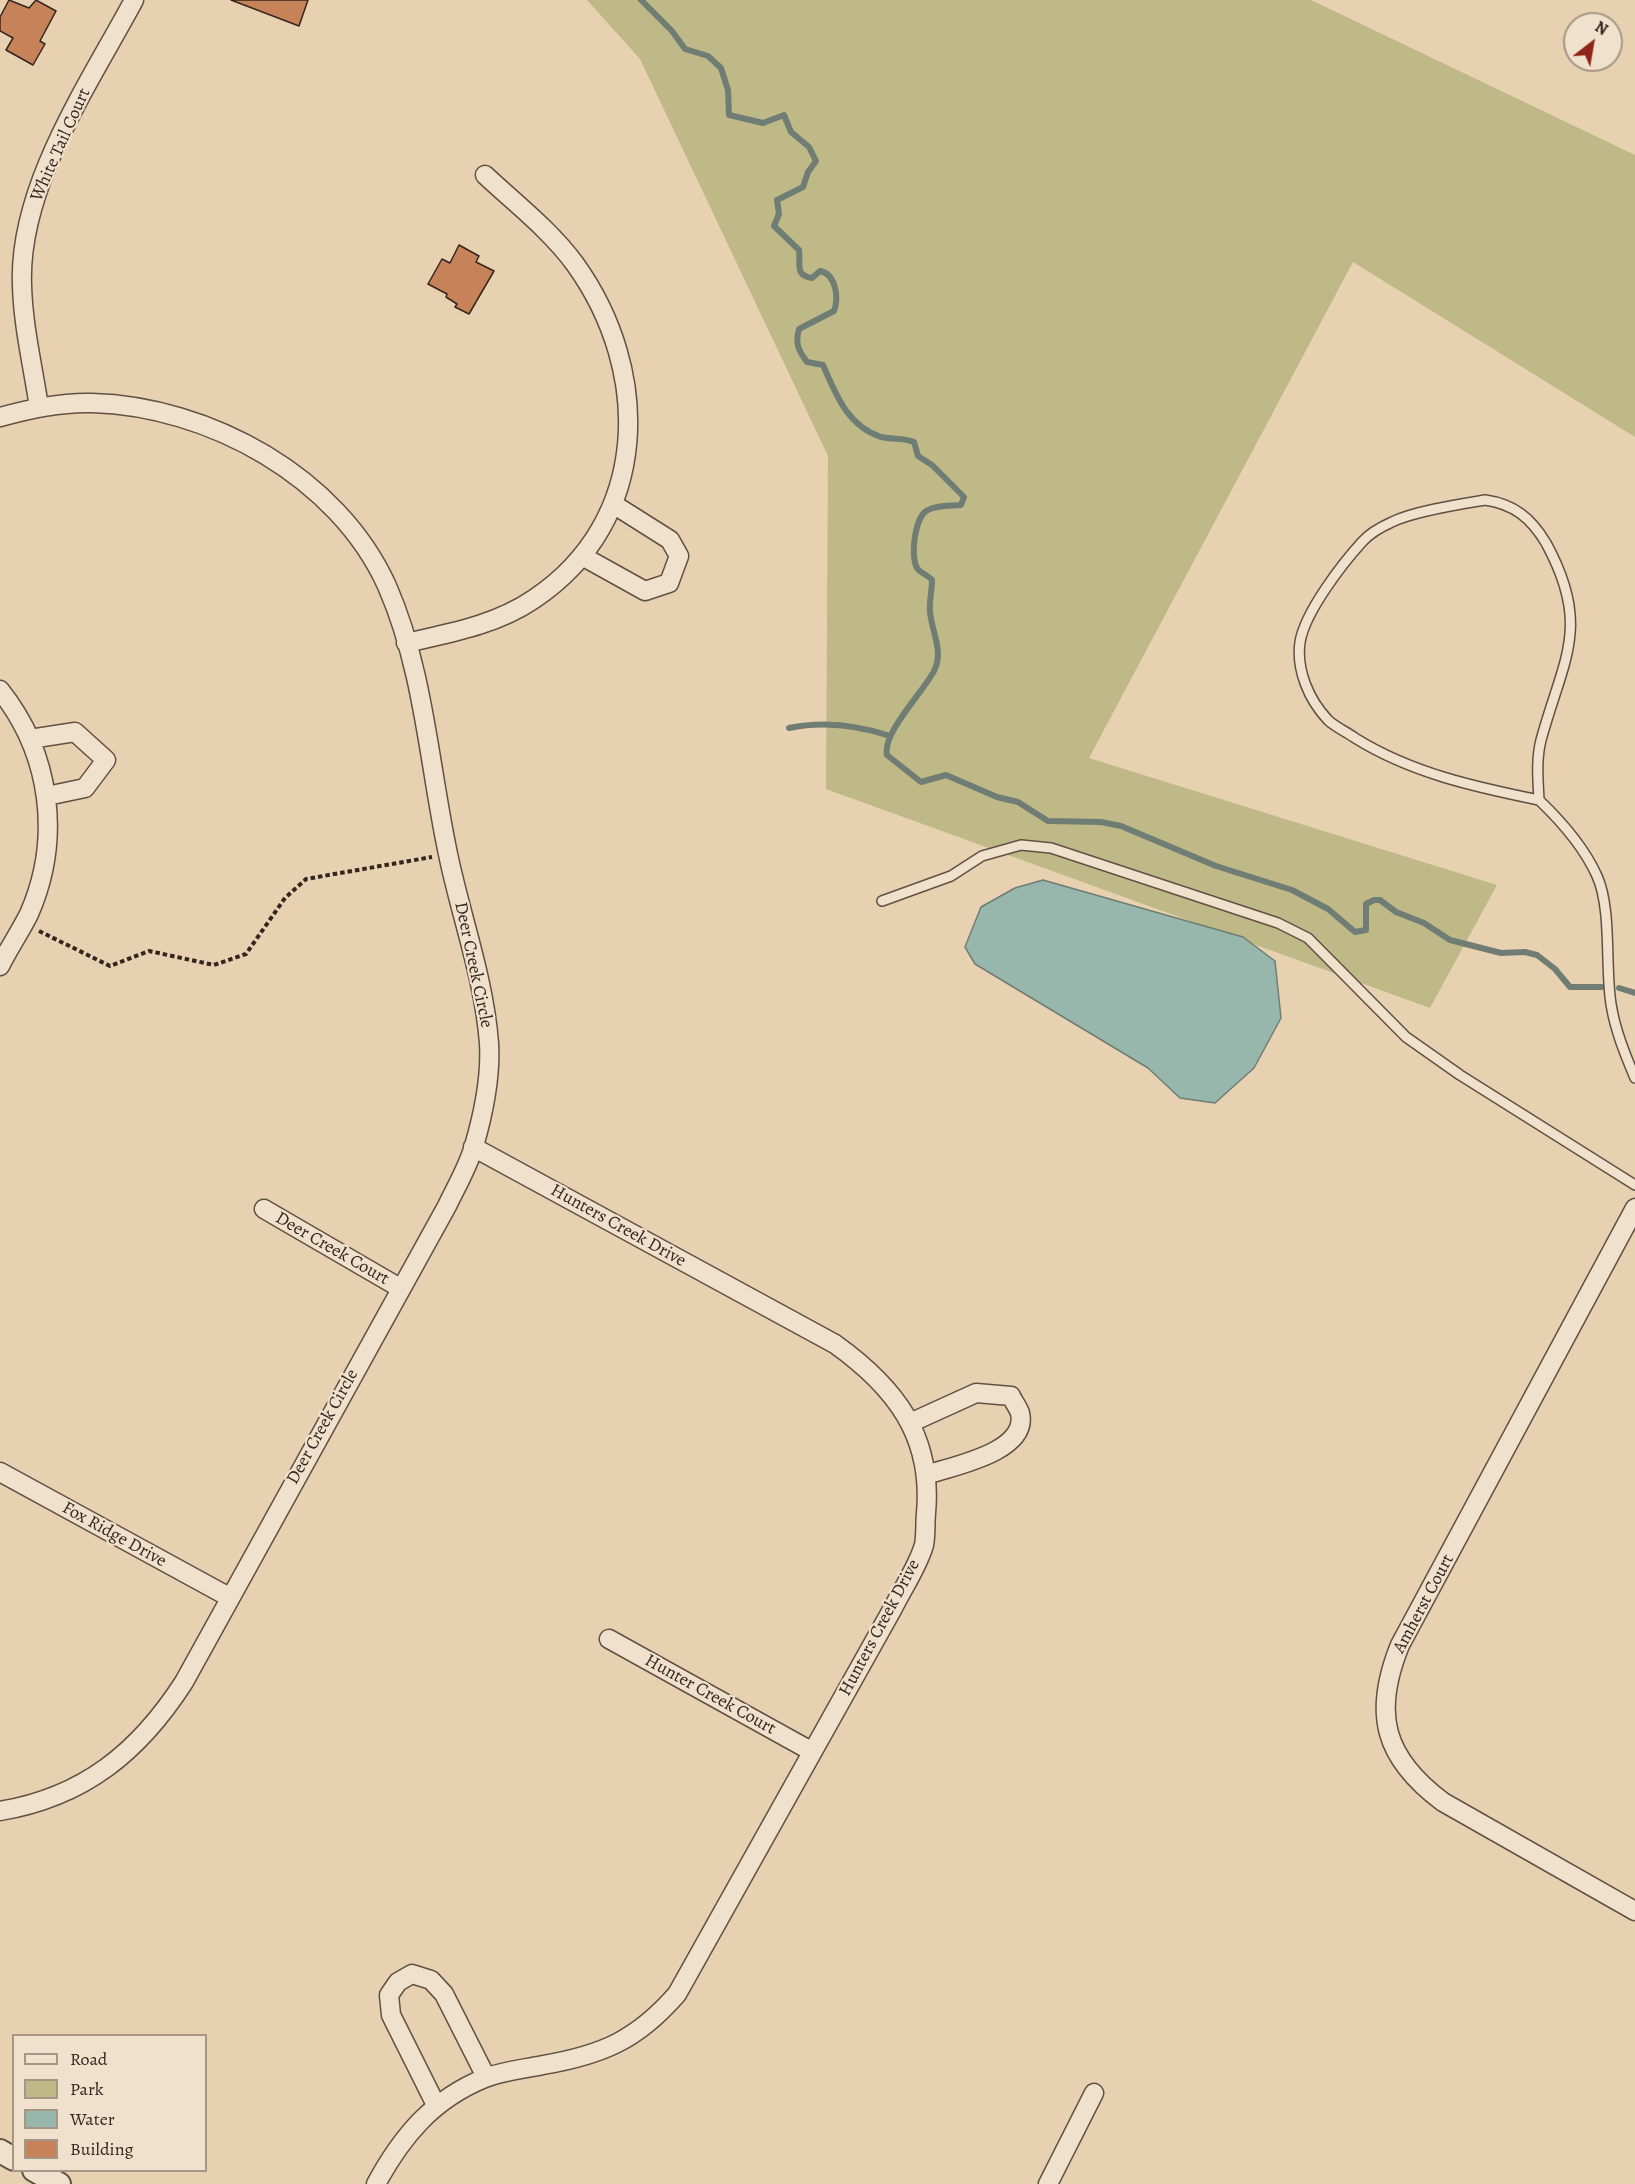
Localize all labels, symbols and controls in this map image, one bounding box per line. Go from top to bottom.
north arrow [1563,12,1623,72]
text: N [1591,16,1612,41]
street label: White Tail Court [26,85,96,205]
street label: Deer Creek Circle [449,900,497,1030]
street label: Hunters Creek Drive [546,1180,690,1272]
street label: Deer Creek Court [271,1208,393,1290]
street label: Deer Creek Circle [282,1366,364,1488]
street label: Fox Ridge Drive [58,1497,170,1573]
street label: Amherst Court [1389,1551,1459,1657]
street label: Hunters Creek Drive [835,1556,925,1700]
street label: Hunter Creek Court [641,1650,779,1740]
legend [12,2034,207,2172]
text: Road [70,2047,107,2071]
text: Park [70,2077,104,2101]
text: Water [70,2107,115,2131]
text: Building [70,2137,134,2161]

